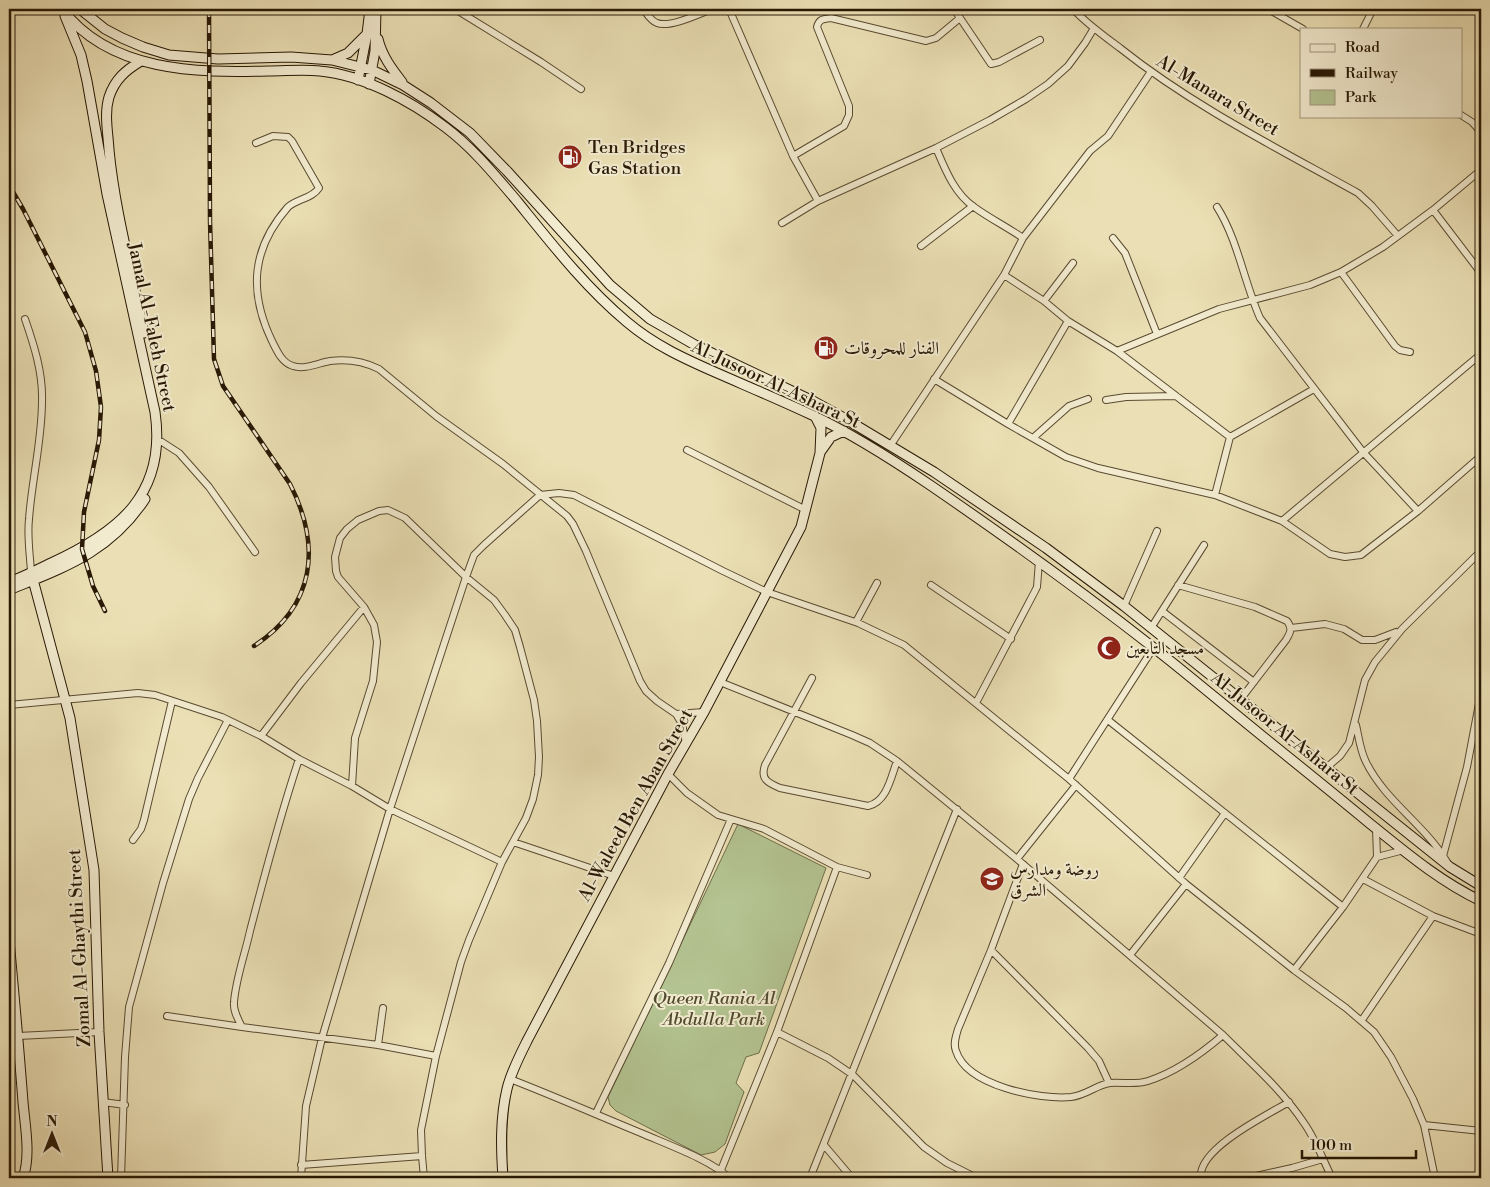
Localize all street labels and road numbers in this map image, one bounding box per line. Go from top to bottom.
street label: Al-Manara Street [1151,49,1284,141]
street label: Jamal Al-Faleh Street [122,239,181,415]
street label: Al-Jusoor Al-Ashara St [687,335,865,434]
street label: Al-Jusoor Al-Ashara St [1205,666,1364,801]
street label: Al-Waleed Ben Aban Street [572,704,698,906]
street label: Zomal Al-Ghaythi Street [63,848,96,1048]

